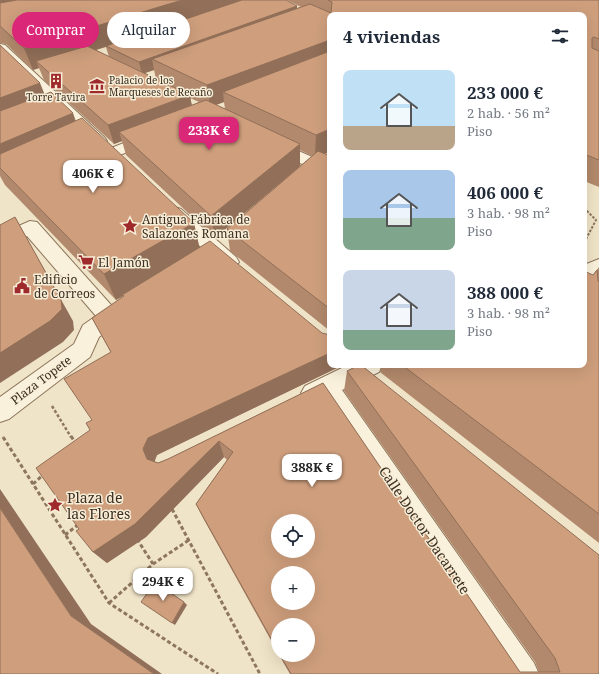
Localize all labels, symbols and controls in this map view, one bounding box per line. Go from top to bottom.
chip: Comprar [12,12,99,48]
chip: Alquilar [107,12,190,48]
text: 4 viviendas [343,25,440,48]
icon: filters [549,25,571,47]
building icon: Torre Tavira [47,72,65,90]
place label: Palacio de los Marqueses de Recaño [109,73,213,99]
museum icon: Palacio de los Marqueses de Recaño [88,77,106,95]
text: 233 000 € [467,81,543,104]
icon: home [375,86,423,134]
place label: Torre Tavira [26,90,86,104]
text: 2 hab. · 56 m² [467,104,550,122]
pin: 233K € [176,117,242,151]
text: 233K € [188,121,230,139]
text: Piso [467,122,492,140]
pin: 406K € [60,160,126,194]
text: 406K € [72,164,114,182]
text: 406 000 € [467,181,543,204]
icon: home [375,186,423,234]
text: 3 hab. · 98 m² [467,204,550,222]
place label: Antigua Fábrica de Salazones Romana [142,211,250,242]
place icon: Antigua Fábrica de Salazones Romana [121,217,139,235]
text: Piso [467,222,492,240]
supermarket icon: El Jamón [77,253,95,271]
place label: El Jamón [98,254,150,271]
place label: Edificio de Correos [34,271,95,302]
public building icon: Edificio de Correos [13,277,31,295]
text: 388 000 € [467,281,543,304]
icon: home [375,286,423,334]
text: 3 hab. · 98 m² [467,304,550,322]
text: Piso [467,322,492,340]
street label: Plaza Topete [7,352,75,408]
pin: 388K € [279,454,345,488]
text: 388K € [291,458,333,476]
street label: Calle Doctor Dacarrete [375,462,475,598]
place label: Plaza de las Flores [67,488,130,523]
place icon: Plaza de las Flores [46,496,64,514]
map controls [271,514,315,662]
button: locate [271,514,315,558]
button: + [271,566,315,610]
pin: 294K € [130,568,196,602]
text: 294K € [142,572,184,590]
button: − [271,618,315,662]

